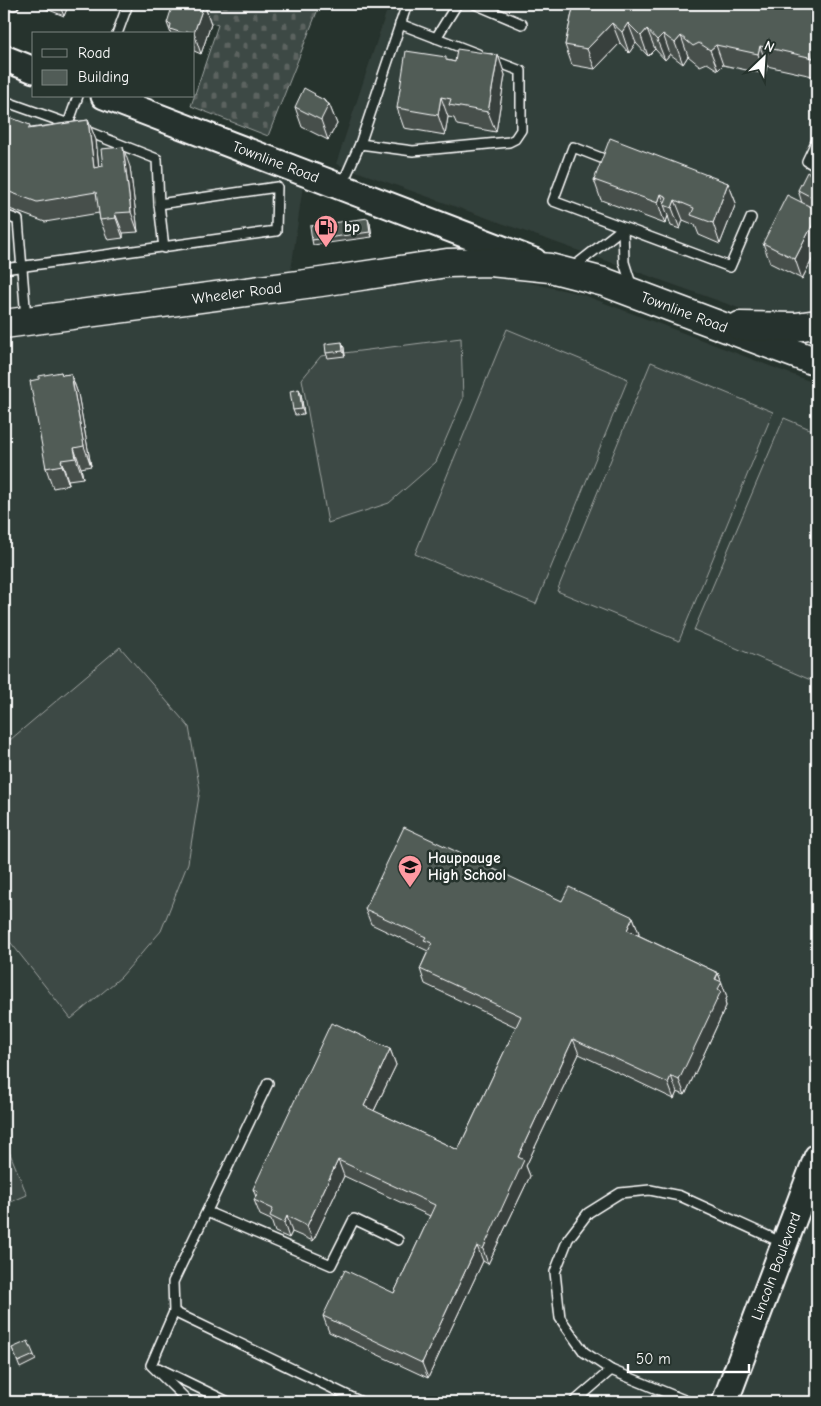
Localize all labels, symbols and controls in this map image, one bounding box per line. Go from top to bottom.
legend [32,32,195,98]
north arrow [738,32,788,82]
text: N [762,37,777,56]
text: Road [78,44,110,62]
text: Building [78,68,129,86]
street label: Townline Road [230,137,322,187]
fuel station icon: bp [313,214,339,248]
place label: bp [344,218,360,236]
street label: Wheeler Road [191,278,283,308]
street label: Townline Road [638,288,730,337]
place label: Hauppauge High School [428,849,506,884]
school or university icon: Hauppauge High School [397,854,423,888]
street label: Lincoln Boulevard [748,1210,804,1323]
scale bar [628,1341,750,1373]
text: 50 m [636,1350,671,1368]

